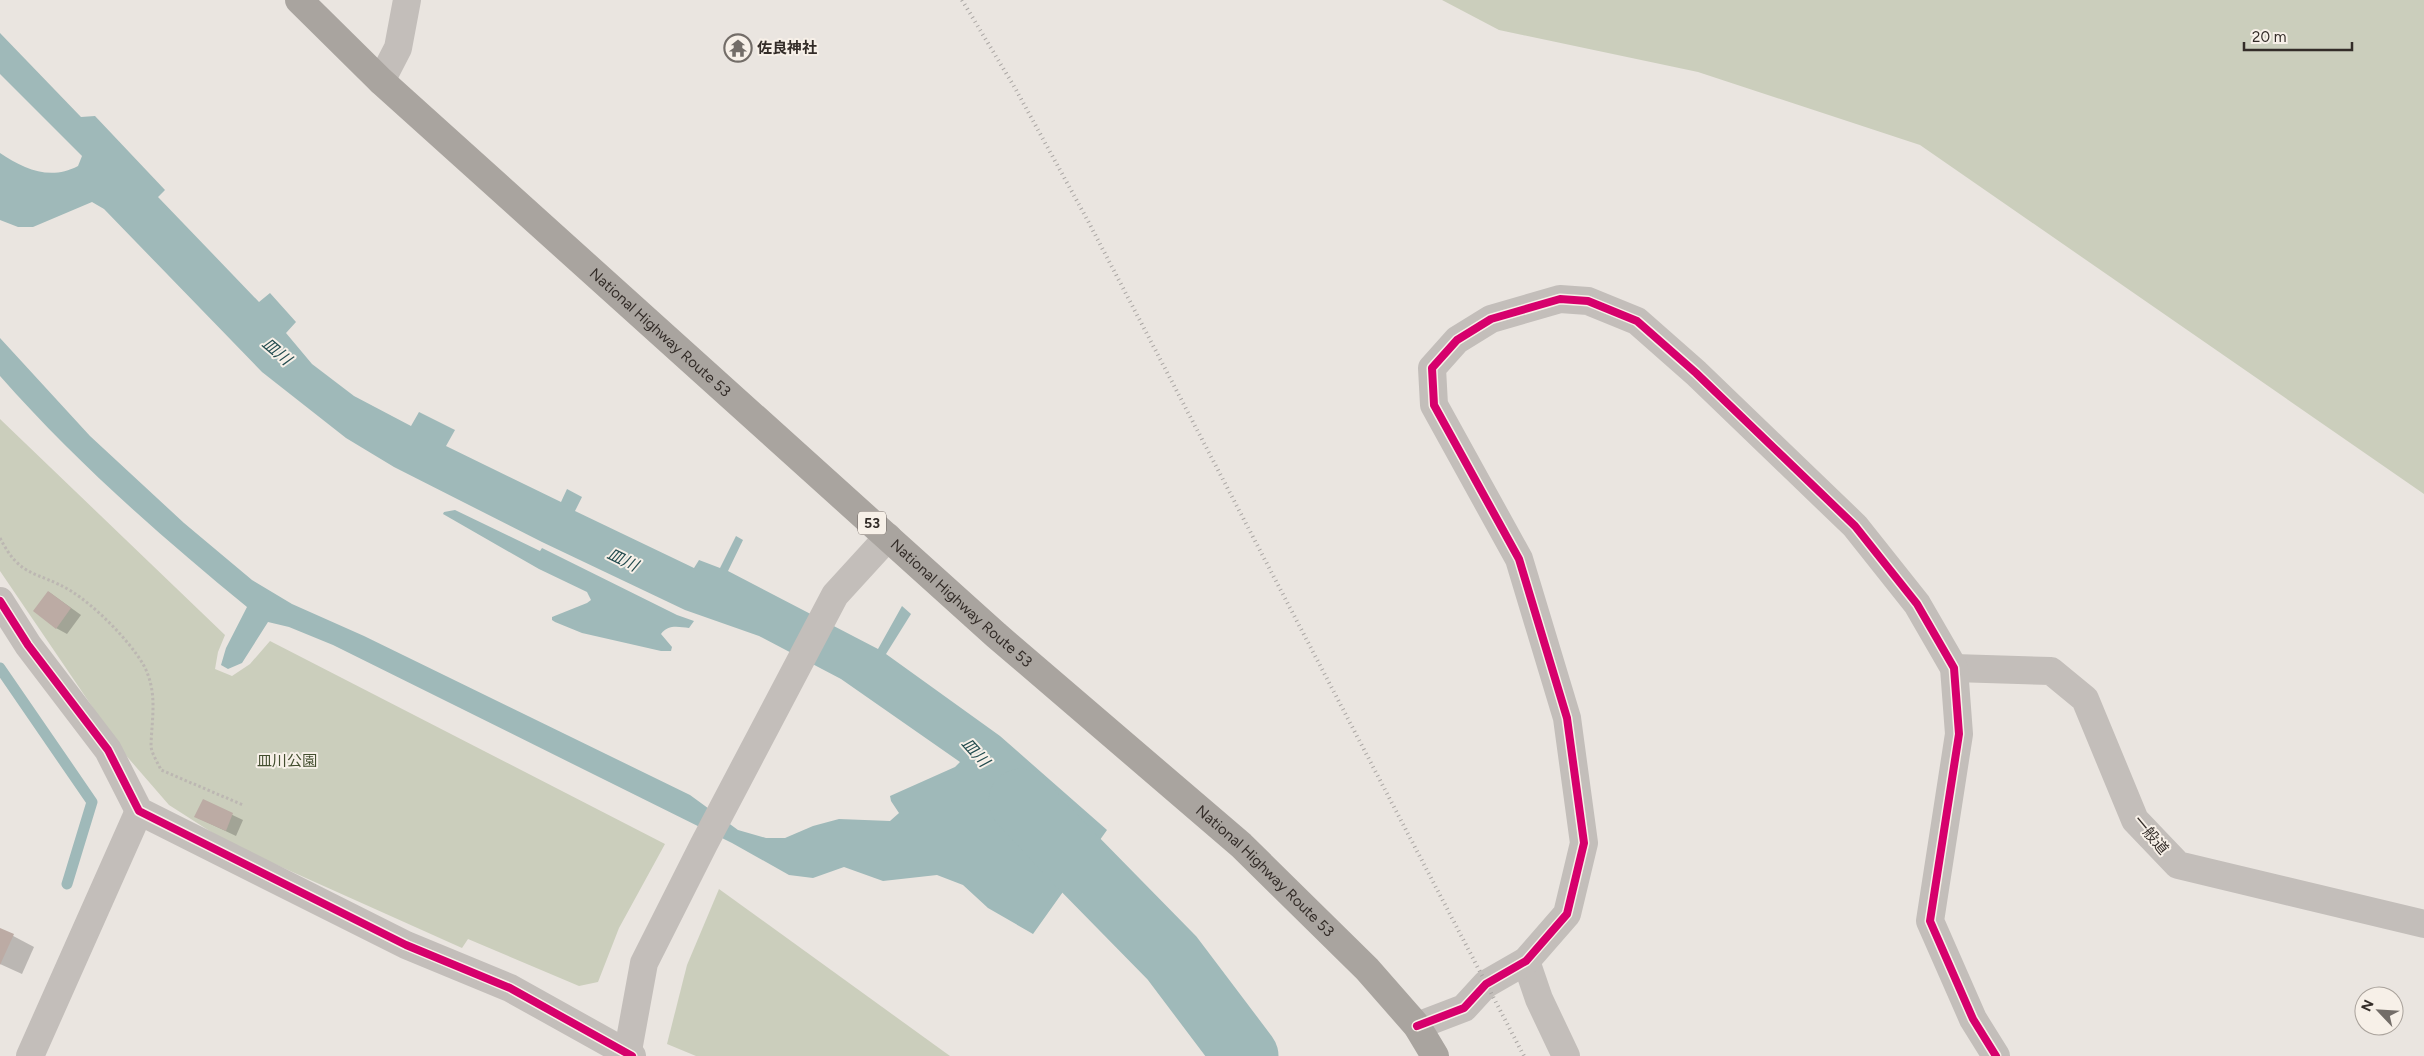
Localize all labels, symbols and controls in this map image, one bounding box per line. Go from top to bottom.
scale bar [2244,20,2352,52]
text: 20 m [2252,28,2286,46]
temple icon: 佐良神社 [723,33,753,63]
place label: 佐良神社 [757,39,817,57]
street label: National Highway Route 53 [586,264,734,401]
water label: 皿川 [258,334,297,370]
road number: 53 [858,512,886,534]
street label: National Highway Route 53 [887,535,1036,671]
water label: 皿川 [604,544,643,576]
water label: 皿川 [958,734,995,772]
park label: 皿川公園 [257,752,317,770]
street label: National Highway Route 53 [1192,801,1338,941]
street label: 一般道 [2130,812,2172,858]
north arrow [2354,986,2404,1036]
text: N [2358,997,2378,1014]

